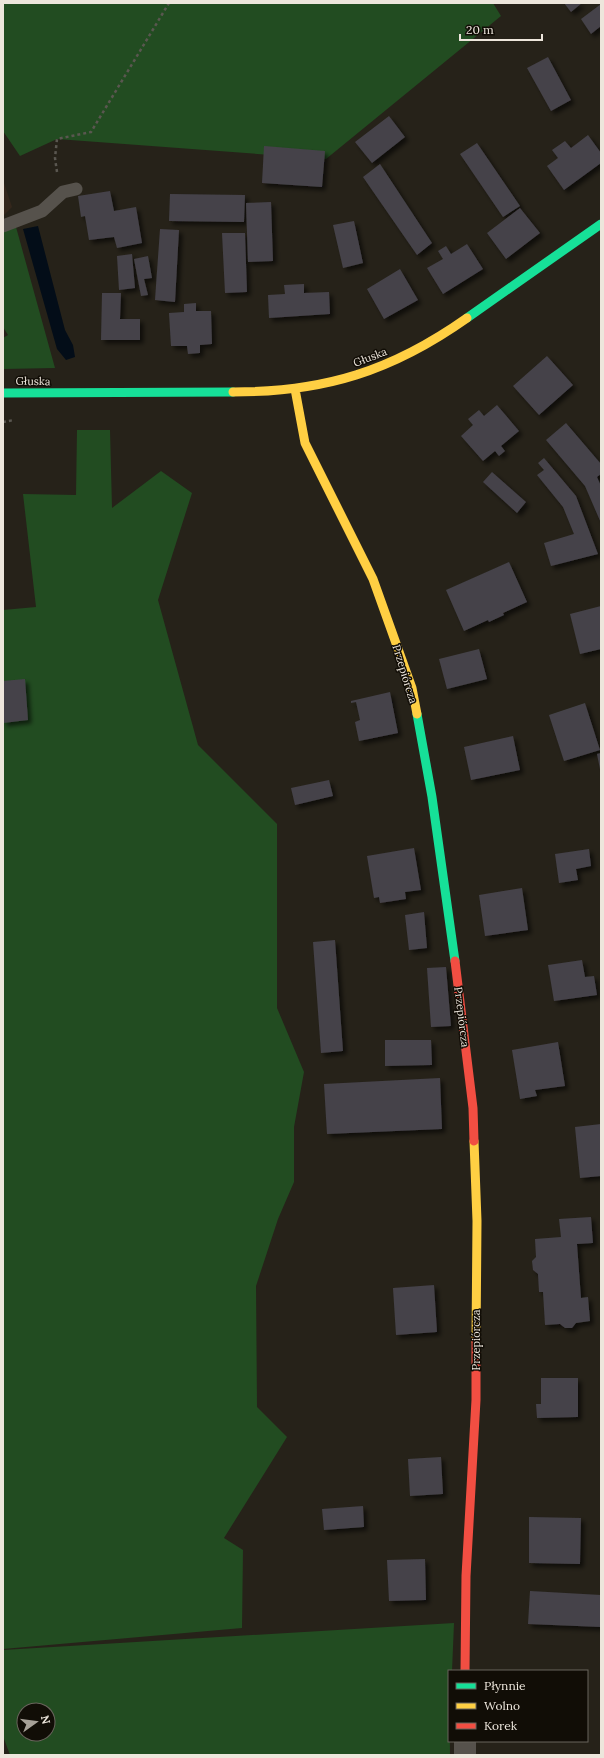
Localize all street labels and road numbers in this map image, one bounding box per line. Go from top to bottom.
street label: Głuska [351,344,389,370]
street label: Głuska [15,374,51,388]
street label: Przepiórcza [389,643,421,705]
street label: Przepiórcza [451,986,473,1048]
street label: Przepiórcza [469,1309,483,1370]

